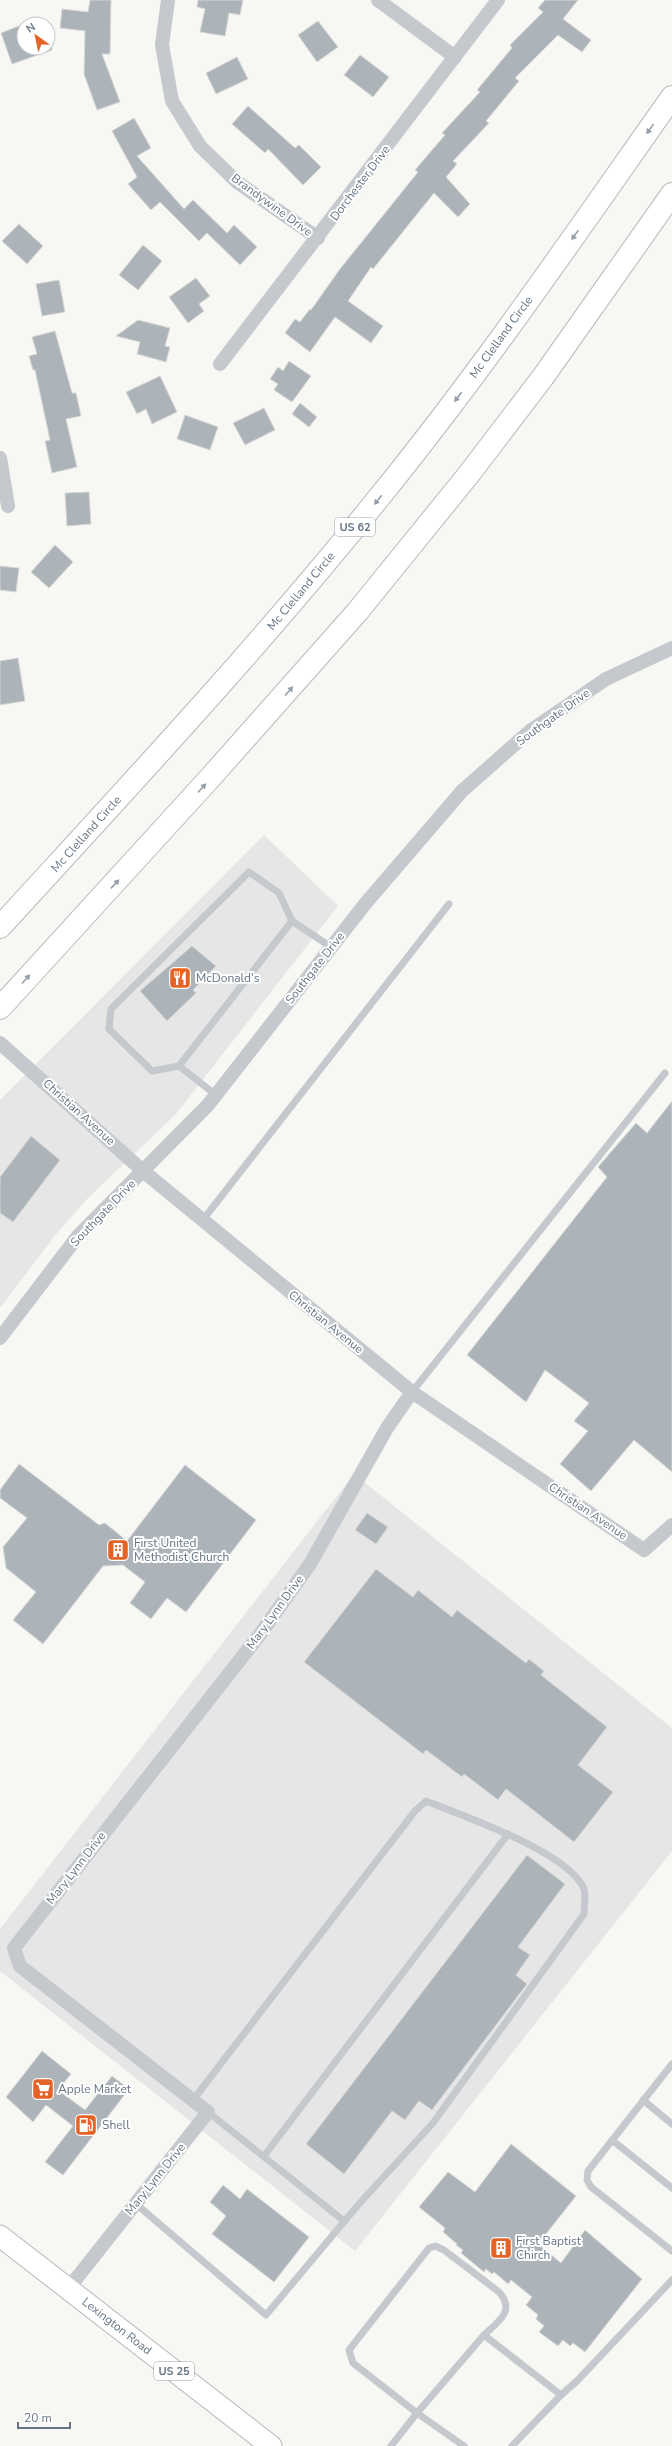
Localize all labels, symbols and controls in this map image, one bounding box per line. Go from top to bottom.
north arrow [16,16,56,56]
text: N [23,20,38,37]
one-way arrow [646,123,654,134]
street label: Dorchester Drive [326,142,394,224]
street label: Brandywine Drive [228,170,316,240]
one-way arrow [571,230,579,240]
street label: Mc Clelland Circle [466,293,536,381]
one-way arrow [454,392,462,402]
one-way arrow [373,494,382,505]
road number: US 62 [335,518,375,536]
street label: Mc Clelland Circle [263,548,339,634]
one-way arrow [284,685,293,696]
street label: Southgate Drive [513,685,593,749]
one-way arrow [197,783,206,792]
street label: Mc Clelland Circle [47,792,125,876]
one-way arrow [110,879,119,889]
street label: Southgate Drive [282,929,348,1007]
restaurant icon: McDonald's [167,965,193,991]
place label: McDonald's [196,970,260,986]
one-way arrow [22,974,31,984]
street label: Christian Avenue [40,1075,118,1149]
street label: Southgate Drive [67,1176,139,1250]
street label: Christian Avenue [285,1287,367,1357]
street label: Christian Avenue [545,1479,631,1543]
place label: First United Methodist Church [134,1535,229,1565]
building icon: First United Methodist Church [105,1537,131,1563]
street label: Mary Lynn Drive [243,1572,307,1652]
street label: Mary Lynn Drive [43,1828,109,1908]
supermarket icon: Apple Market [30,2076,56,2102]
place label: Apple Market [58,2081,132,2097]
fuel station icon: Shell [73,2112,99,2138]
place label: Shell [102,2117,130,2133]
street label: Mary Lynn Drive [121,2140,189,2218]
place label: First Baptist Chirch [516,2233,582,2263]
building icon: First Baptist Chirch [488,2235,514,2261]
street label: Lexington Road [79,2294,155,2358]
road number: US 25 [154,2362,194,2380]
scale bar [18,2404,70,2430]
text: 20 m [24,2410,52,2426]

